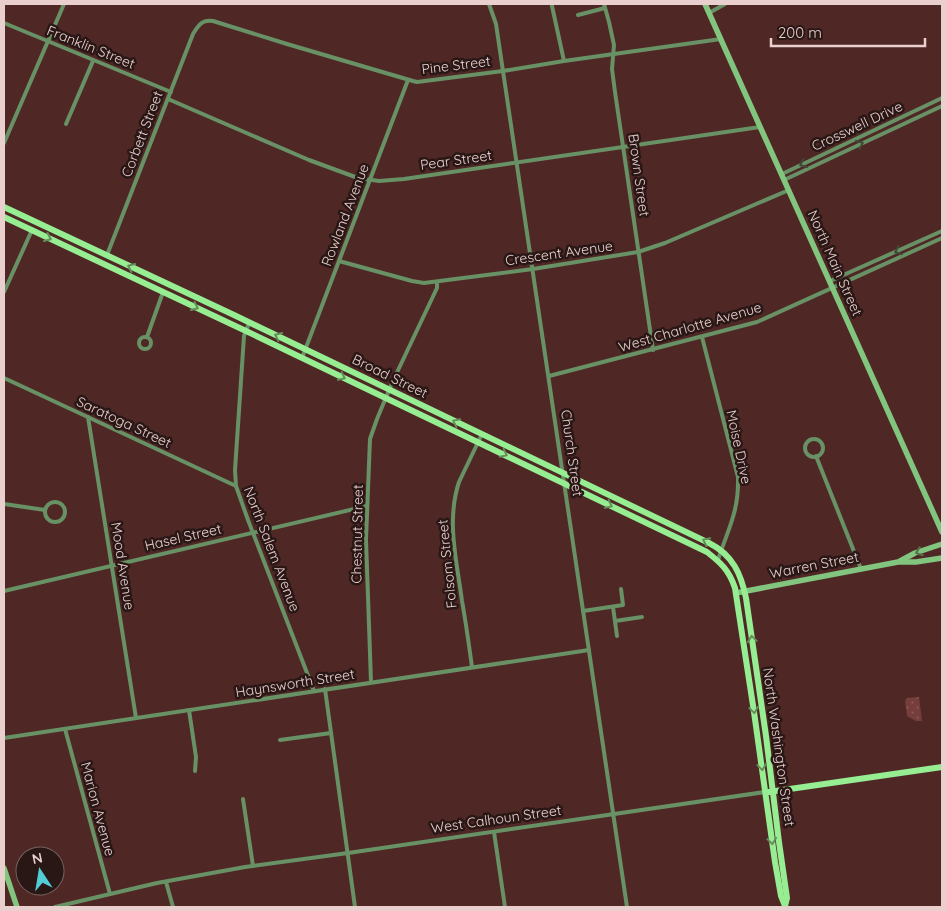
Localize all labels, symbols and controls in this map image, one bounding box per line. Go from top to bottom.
scale bar [771,15,925,47]
street label: Franklin Street [44,21,138,73]
text: 200 m [778,23,822,42]
street label: Pine Street [420,52,492,78]
street label: Corbett Street [117,88,167,180]
street label: Crosswell Drive [809,97,905,155]
street label: Brown Street [624,132,654,218]
one-way arrow [855,140,864,150]
street label: Pear Street [419,146,493,174]
one-way arrow [799,157,808,168]
street label: Rowland Avenue [317,161,373,269]
street label: North Main Street [804,207,866,319]
one-way arrow [43,232,52,242]
street label: Crescent Avenue [504,237,614,269]
one-way arrow [894,245,903,255]
one-way arrow [127,262,136,273]
street label: West Charlotte Avenue [616,298,764,356]
one-way arrow [190,300,199,311]
one-way arrow [274,332,283,342]
street label: Broad Street [349,350,431,402]
one-way arrow [337,370,346,381]
street label: Saratoga Street [74,392,174,452]
street label: Church Street [557,408,587,498]
street label: Moise Drive [722,408,756,486]
one-way arrow [452,417,461,428]
one-way arrow [499,448,508,459]
street label: North Salem Avenue [240,484,304,614]
street label: Chestnut Street [347,484,367,584]
one-way arrow [604,498,613,509]
street label: Folsom Street [433,518,461,609]
street label: Hasel Street [143,519,223,555]
street label: Mood Avenue [107,521,139,611]
one-way arrow [702,537,711,547]
one-way arrow [916,546,924,556]
street label: Warren Street [768,547,860,582]
one-way arrow [747,635,758,643]
street label: Haynsworth Street [234,665,356,701]
street label: North Washington Street [759,666,799,828]
one-way arrow [748,706,758,714]
street label: Marion Avenue [77,760,119,858]
one-way arrow [756,764,767,772]
street label: West Calhoun Street [430,801,563,837]
one-way arrow [766,837,777,845]
north arrow [15,846,65,896]
text: N [30,848,44,868]

